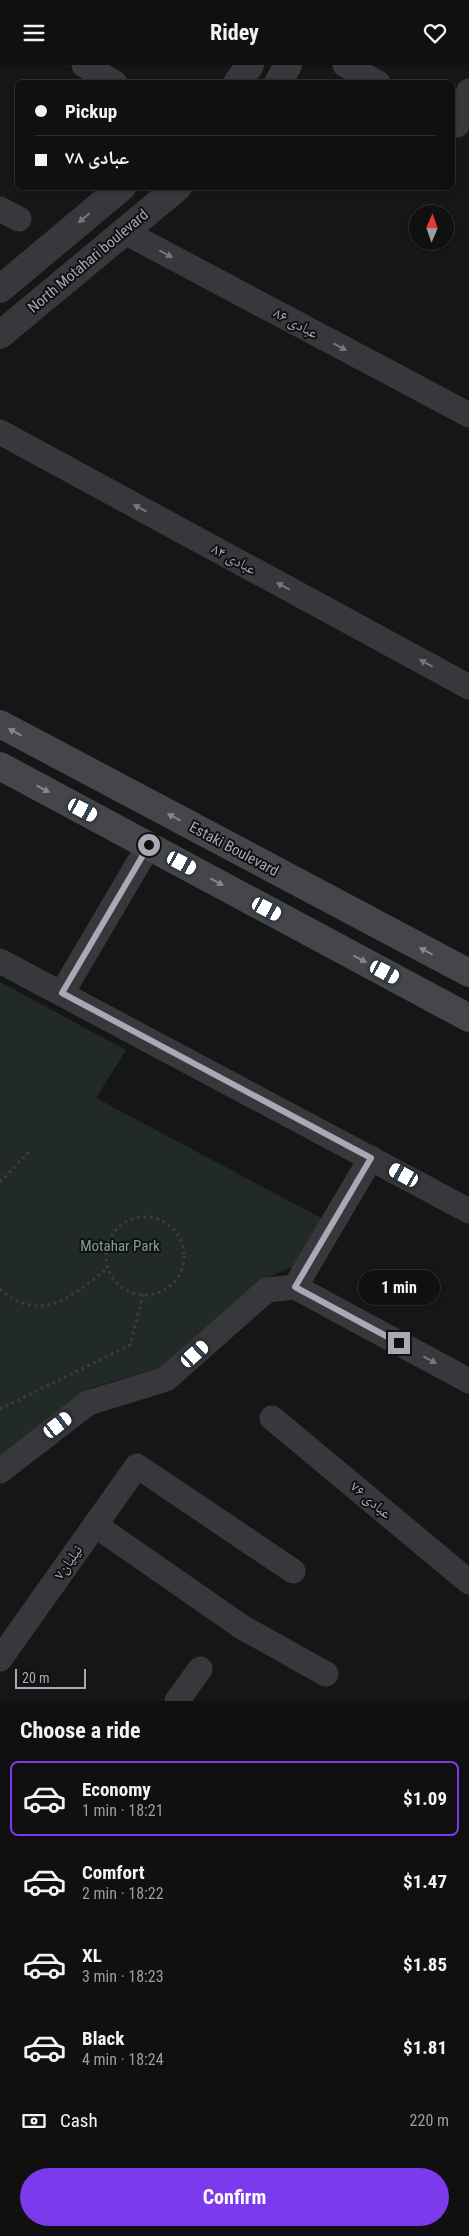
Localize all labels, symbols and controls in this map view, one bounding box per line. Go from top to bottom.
icon: menu [20,19,48,47]
icon: heart [421,19,449,47]
text: Ridey [210,20,259,45]
text: Pickup [65,100,117,123]
text: عبادی ۷۸ [65,146,129,169]
north arrow [409,205,454,250]
map controls [409,205,454,250]
street label: North Motahari boulevard [24,206,152,316]
one-way arrow [77,213,90,224]
one-way arrow [159,250,173,258]
street label: عبادی ۸۶ [270,304,322,343]
one-way arrow [333,343,347,351]
one-way arrow [134,504,147,513]
street label: عبادی ۸۴ [208,540,260,579]
one-way arrow [276,582,291,590]
one-way arrow [419,659,433,667]
one-way arrow [8,728,23,736]
one-way arrow [36,785,50,793]
car [66,796,99,824]
one-way arrow [167,813,182,821]
street label: Estaki Boulevard [186,818,282,880]
route start [138,834,160,856]
car [165,849,198,877]
one-way arrow [210,878,225,886]
car [250,895,283,923]
one-way arrow [419,946,433,955]
one-way arrow [353,955,368,963]
car [368,958,401,986]
car [387,1161,420,1189]
park label: Motahar Park [80,1237,160,1255]
callout: 1 min [358,1271,440,1305]
text: 1 min [381,1278,417,1297]
route end [388,1332,410,1354]
car [178,1338,211,1370]
one-way arrow [423,1355,437,1364]
car [41,1410,74,1440]
street label: عبادی ۷۶ [346,1478,396,1523]
street label: نیلیان۷ [50,1541,87,1583]
scale bar [15,1666,86,1689]
text: 20 m [22,1670,50,1686]
text: Choose a ride [20,1718,141,1743]
icon: car [22,1776,67,1821]
text: Economy [82,1778,151,1801]
text: $1.09 [403,1787,447,1810]
text: 1 min · 18:21 [82,1801,164,1820]
icon: car [22,1859,67,1904]
text: Comfort [82,1861,145,1884]
text: $1.47 [403,1870,447,1893]
text: 2 min · 18:22 [82,1884,164,1903]
icon: car [22,1942,67,1987]
text: XL [82,1944,102,1967]
text: $1.85 [403,1953,447,1976]
text: 3 min · 18:23 [82,1967,164,1986]
icon: car [22,2025,67,2070]
text: Black [82,2027,124,2050]
text: $1.81 [403,2036,447,2059]
text: 4 min · 18:24 [82,2050,164,2069]
icon: cash [20,2107,48,2135]
text: Cash [60,2109,98,2132]
text: 220 m [410,2111,449,2130]
button: Confirm [20,2168,449,2226]

